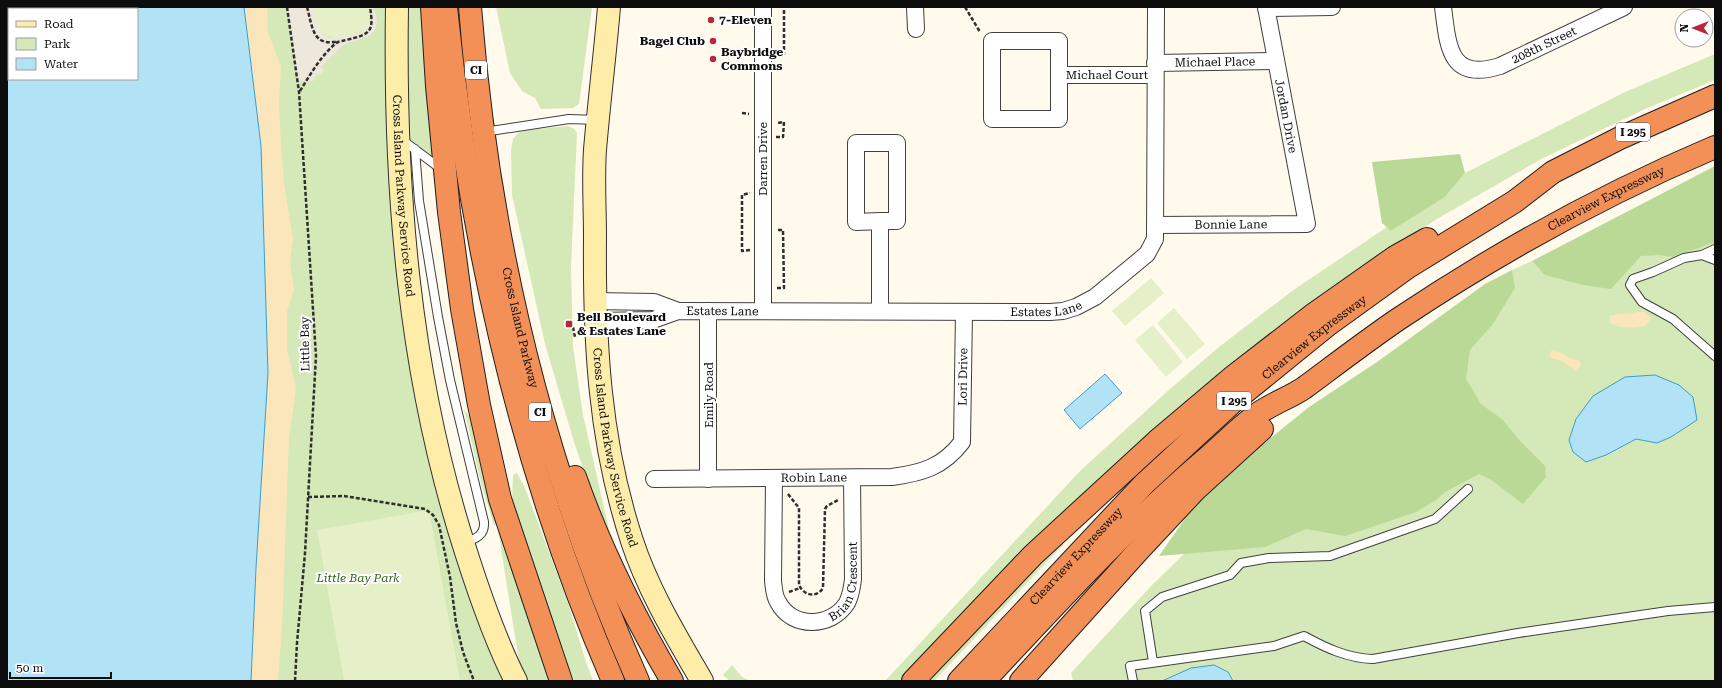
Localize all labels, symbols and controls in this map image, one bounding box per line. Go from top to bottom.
legend [8,8,138,80]
north arrow [1674,8,1714,48]
place label: 7-Eleven [719,13,772,27]
marker: 7-Eleven [706,15,716,25]
text: Road [44,17,74,31]
text: N [1678,23,1691,32]
street label: 208th Street [1509,24,1579,66]
place label: Bagel Club [640,34,705,48]
marker: Bagel Club [708,36,718,46]
text: Park [44,37,71,51]
place label: Baybridge Commons [721,45,783,73]
marker: Baybridge Commons [708,54,718,64]
street label: Michael Place [1175,54,1256,70]
text: Water [44,57,78,71]
road number: CI [465,61,487,79]
street label: Michael Court [1066,68,1149,82]
street label: Jordan Drive [1272,78,1300,155]
street label: Cross Island Parkway Service Road [390,94,418,298]
street label: Darren Drive [756,121,770,196]
road number: I 295 [1616,123,1650,141]
street label: Clearview Expressway [1545,163,1667,234]
street label: Bonnie Lane [1195,217,1268,232]
street label: Cross Island Parkway [499,266,542,391]
street label: Clearview Expressway [1259,292,1370,383]
street label: Estates Lane [1010,298,1085,319]
street label: Estates Lane [686,304,759,318]
place label: Bell Boulevard & Estates Lane [577,310,666,338]
street label: Little Bay [298,316,312,372]
marker: Bell Boulevard & Estates Lane [564,319,574,329]
street label: Cross Island Parkway Service Road [590,347,641,549]
street label: Lori Drive [956,347,970,406]
street label: Emily Road [702,362,716,428]
road number: I 295 [1217,392,1251,410]
road number: CI [529,403,551,421]
street label: Robin Lane [781,470,848,485]
street label: Clearview Expressway [1027,504,1126,608]
street label: Brian Crescent [826,541,860,624]
park label: Little Bay Park [315,571,400,585]
scale bar [10,654,111,680]
text: 50 m [16,661,43,675]

